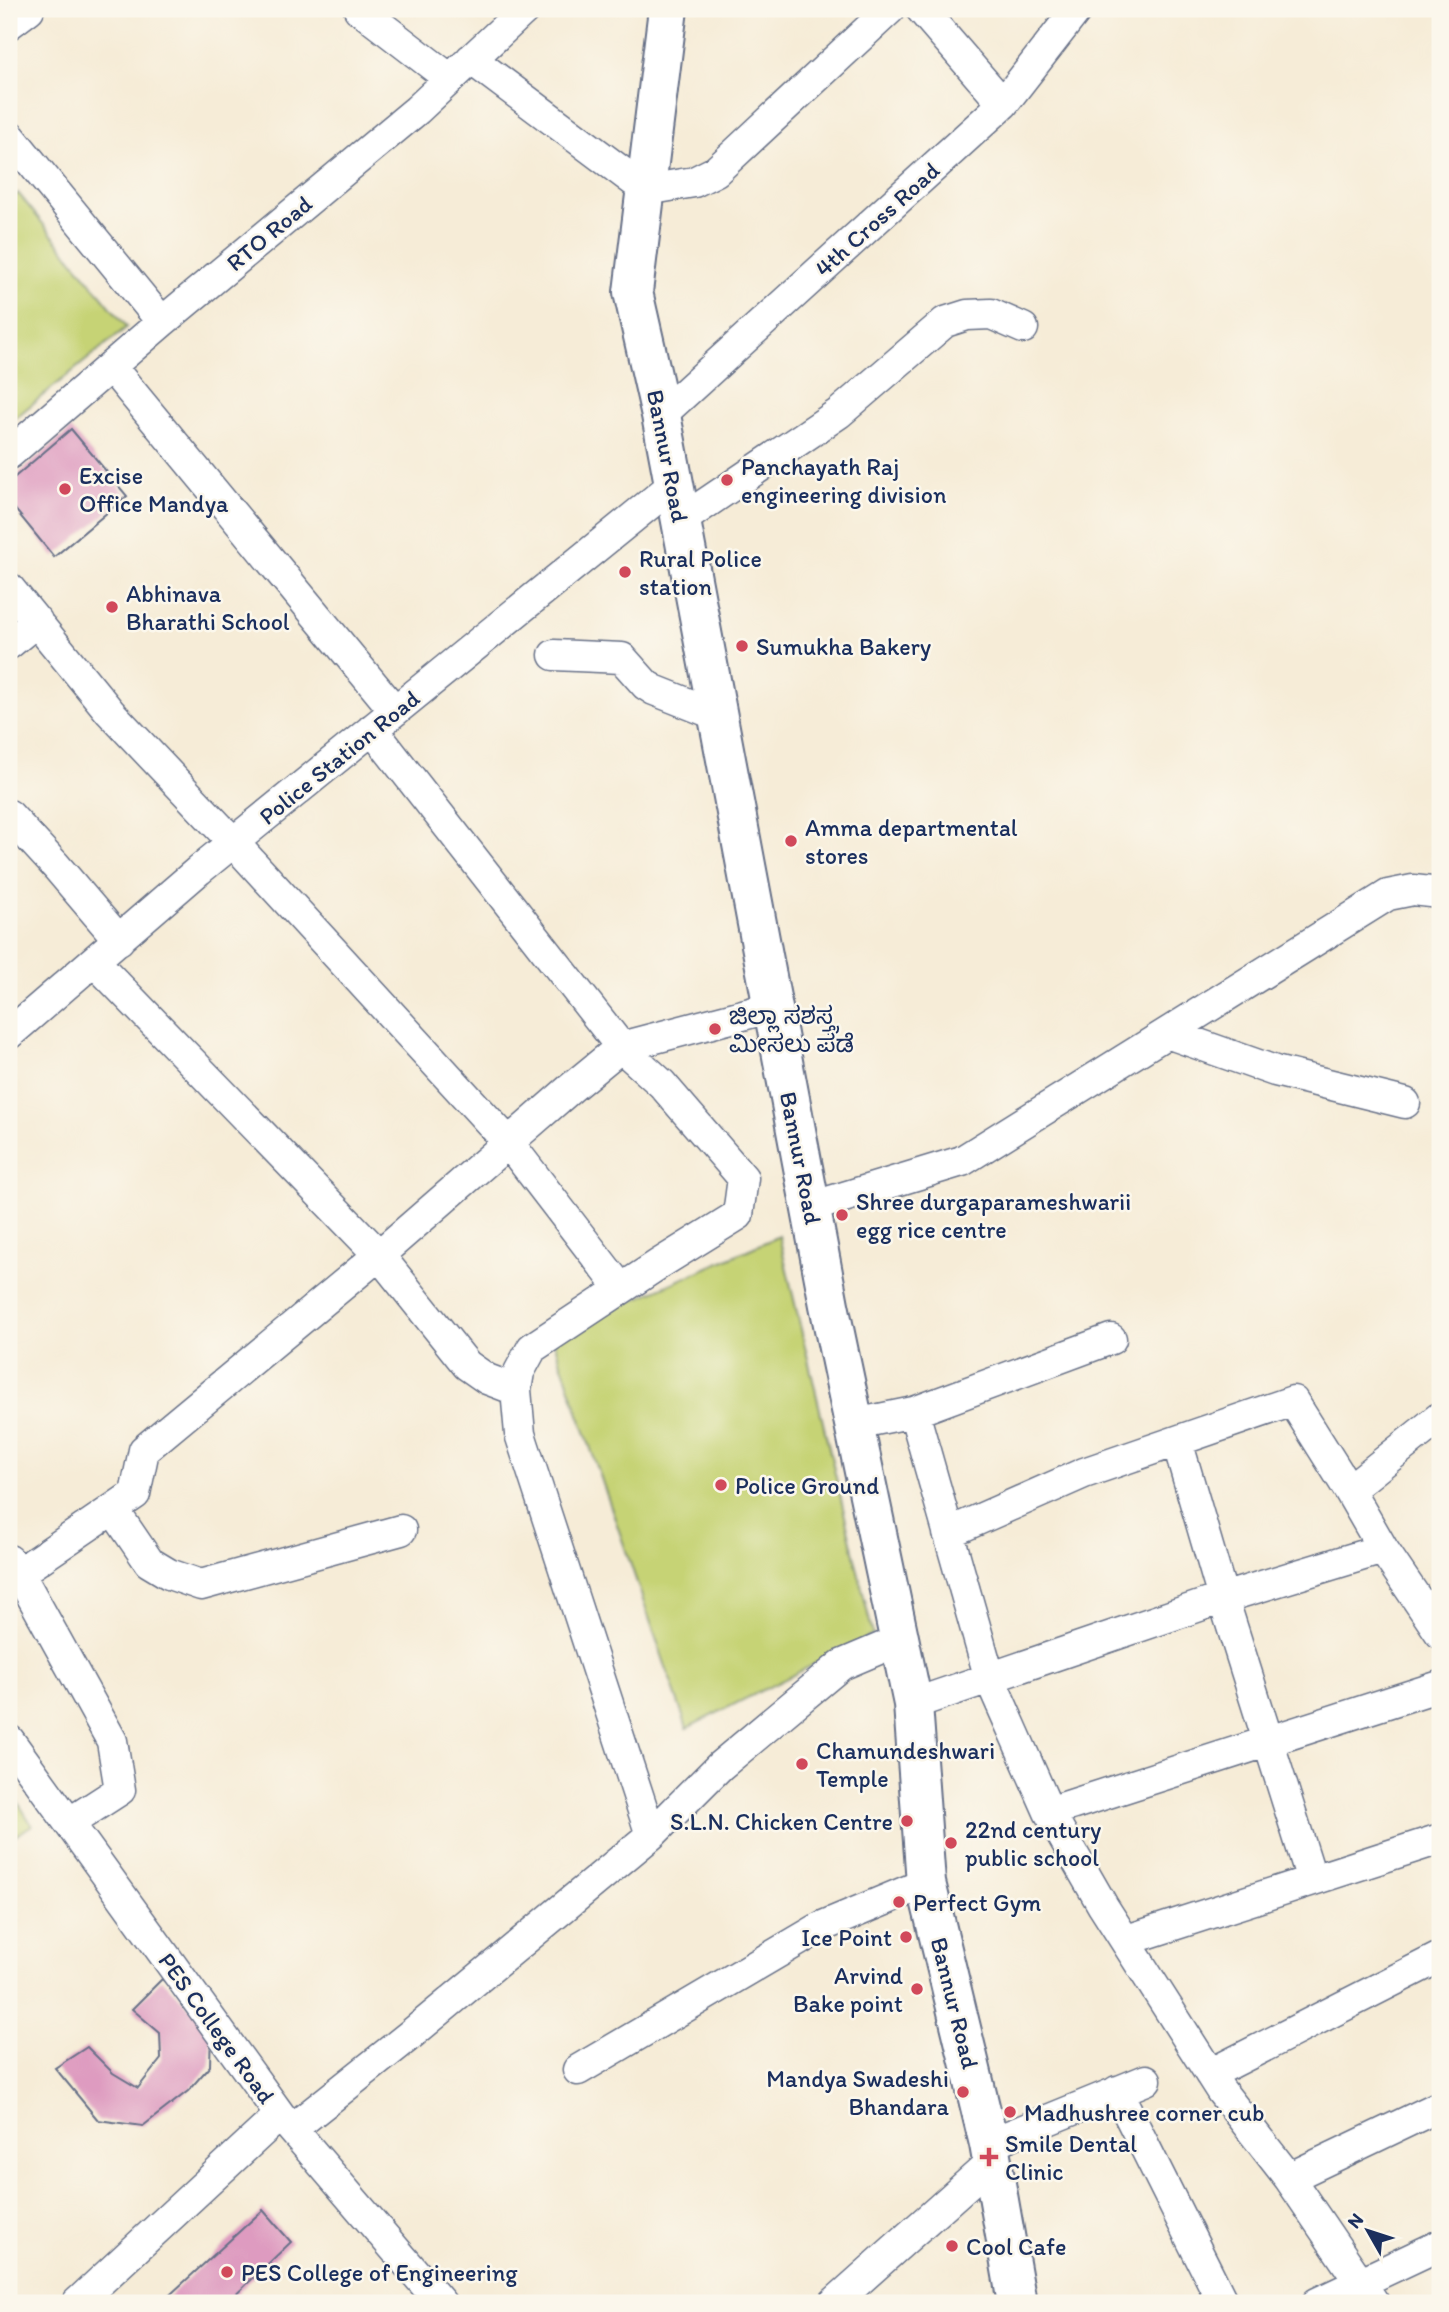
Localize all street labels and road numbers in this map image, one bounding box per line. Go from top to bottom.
street label: 4th Cross Road [809,155,945,283]
street label: RTO Road [220,189,318,277]
street label: Bannur Road [641,387,695,525]
street label: Police Station Road [253,683,425,831]
street label: Bannur Road [774,1089,828,1227]
street label: Bannur Road [925,1934,985,2072]
street label: PES College Road [153,1947,281,2109]

